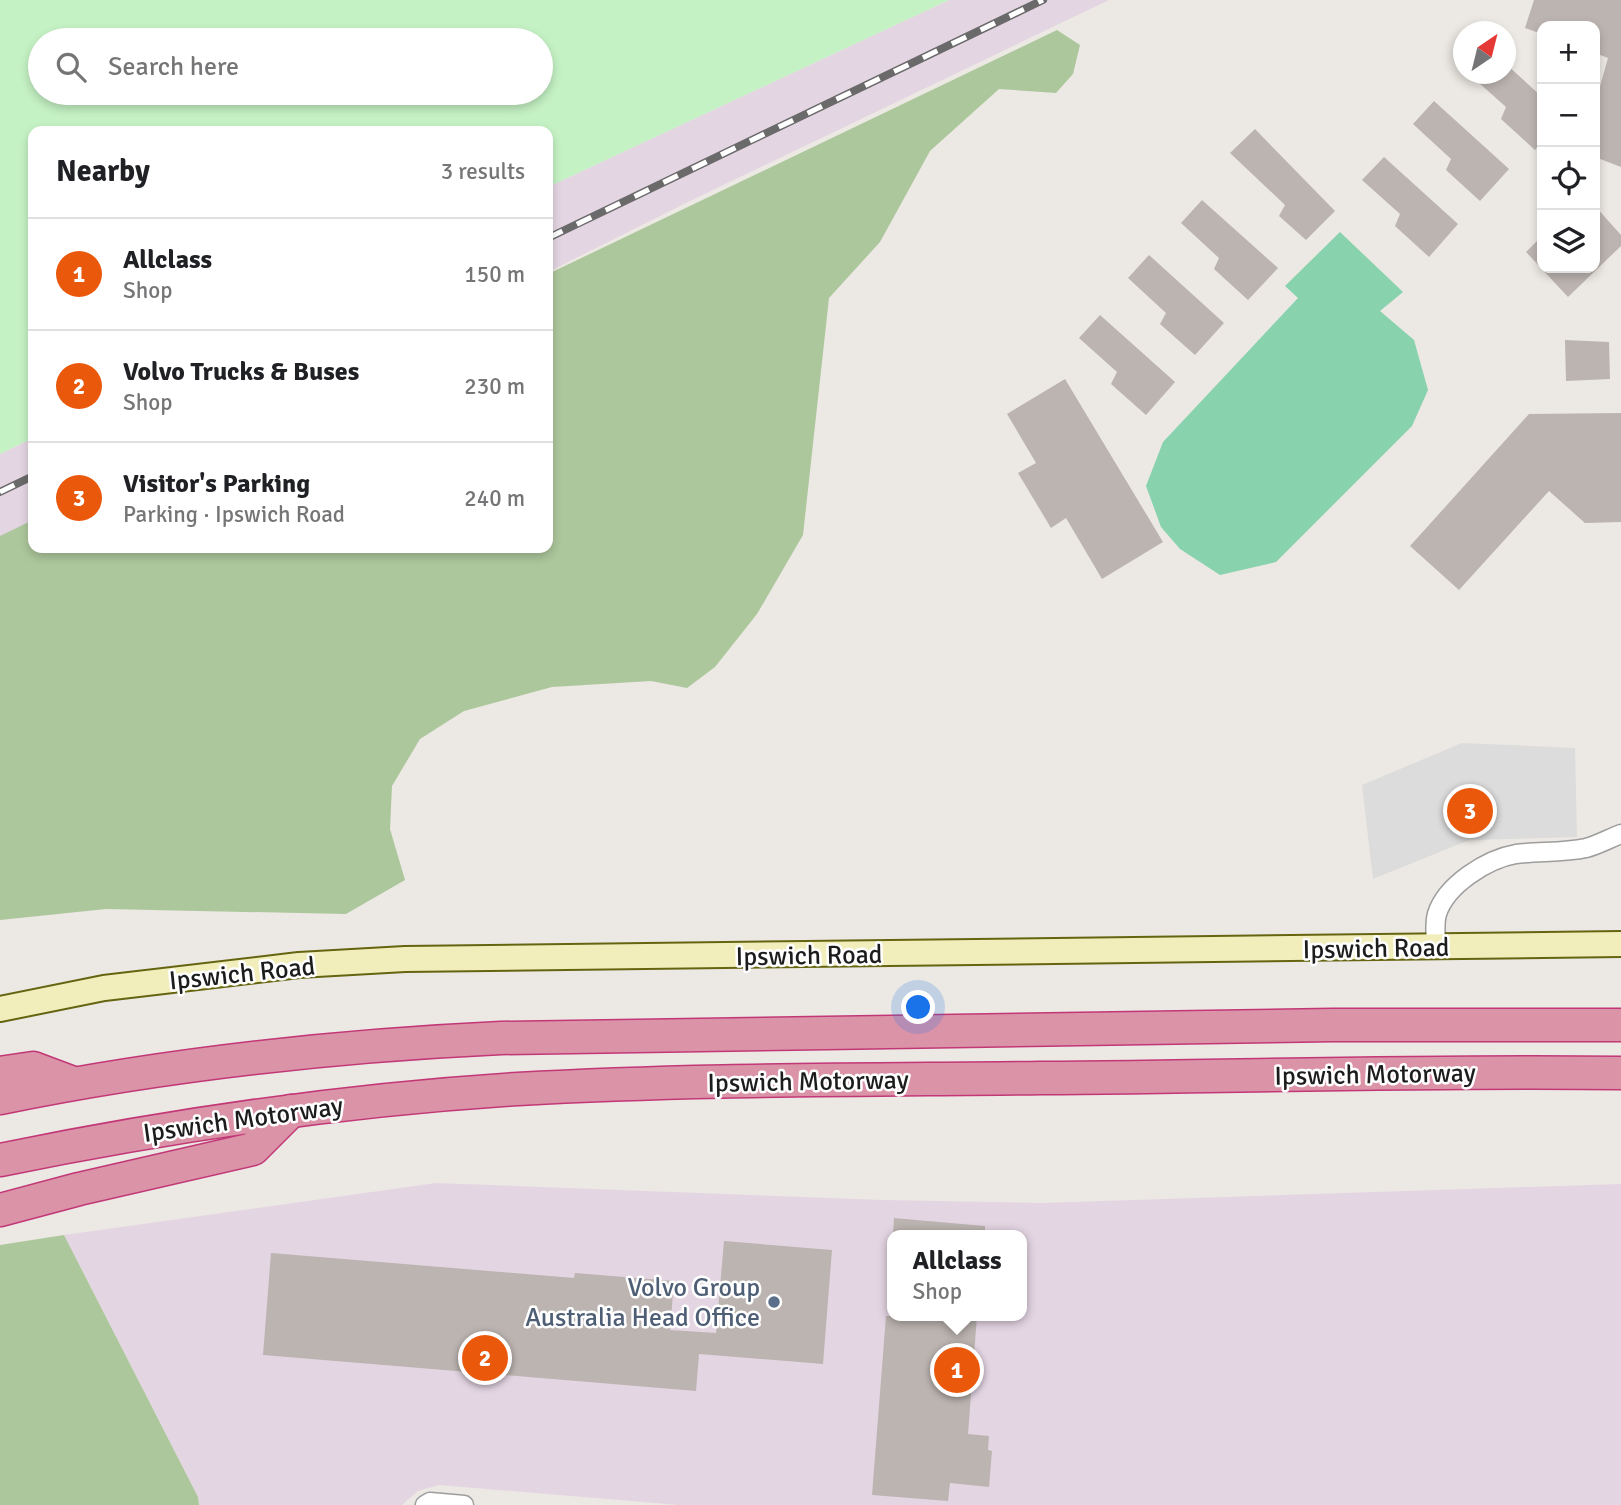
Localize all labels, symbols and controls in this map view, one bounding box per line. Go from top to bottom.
north arrow [1453,21,1516,84]
map controls [1537,21,1600,273]
button: + [1537,21,1600,84]
search box [28,28,553,105]
icon: search [52,48,90,86]
text: Search here [108,51,239,83]
button: − [1537,84,1600,147]
button: locate [1537,147,1600,210]
text: Nearby [56,153,150,190]
text: 3 results [441,157,525,186]
button: layers [1537,210,1600,273]
text: Allclass [123,244,212,276]
text: 1 [73,260,85,289]
text: 150 m [464,260,525,289]
text: Shop [123,276,172,305]
text: Volvo Trucks & Buses [123,356,359,388]
text: 2 [73,372,85,401]
text: 230 m [464,372,525,401]
text: Shop [123,388,172,417]
text: Visitor's Parking [123,468,310,500]
text: 3 [73,484,85,513]
text: 240 m [464,484,525,513]
text: Parking · Ipswich Road [123,500,345,529]
pin: 3 [1447,785,1493,837]
street label: Ipswich Road [1302,932,1450,966]
street label: Ipswich Road [735,939,883,973]
street label: Ipswich Road [167,950,317,998]
your location [901,990,935,1024]
street label: Ipswich Motorway [1274,1057,1476,1093]
street label: Ipswich Motorway [707,1064,909,1100]
street label: Ipswich Motorway [141,1090,345,1150]
popup [887,1230,1027,1321]
text: Allclass [912,1245,1002,1277]
place label: Volvo Group Australia Head Office [525,1272,760,1334]
text: Shop [912,1277,962,1306]
marker: Volvo Group Australia Head Office [766,1294,782,1310]
pin: 2 [462,1332,508,1384]
pin: 1 [934,1344,980,1396]

